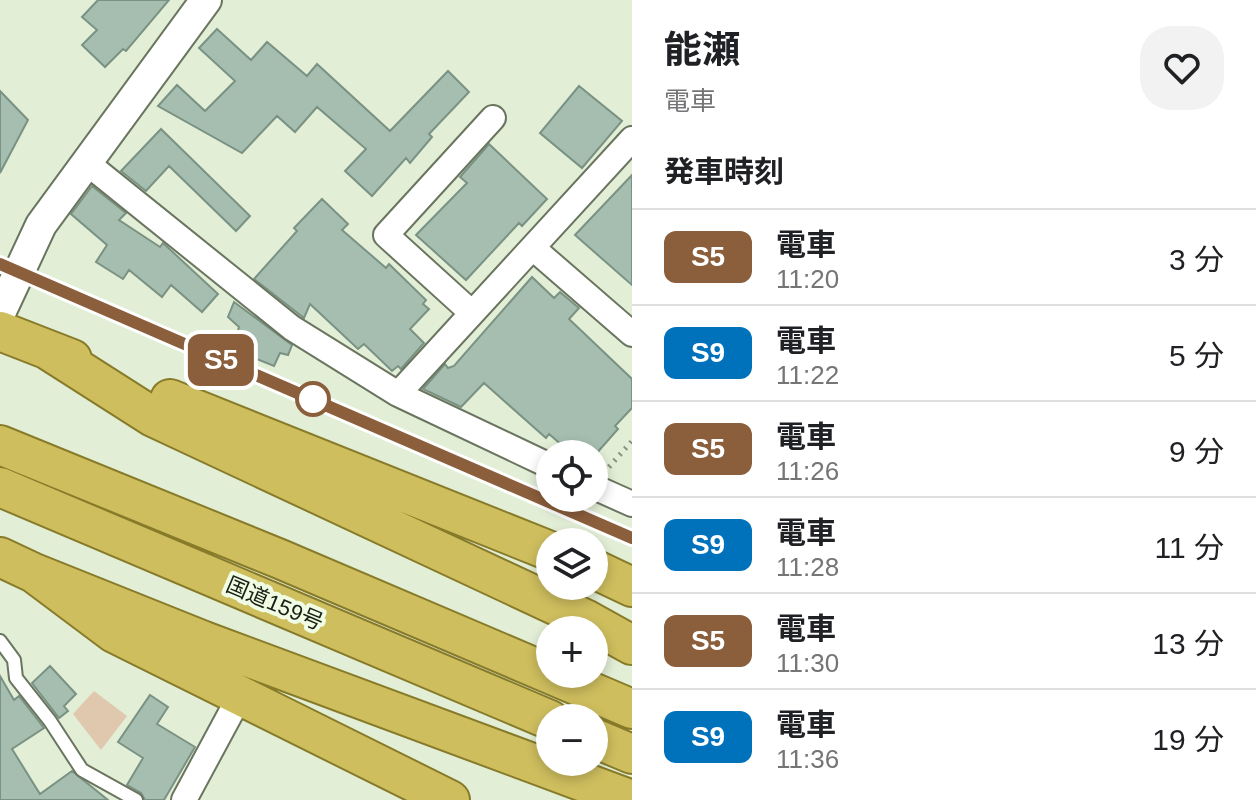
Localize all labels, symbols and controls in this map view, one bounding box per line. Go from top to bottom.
button: heart [1140,26,1224,110]
text: 能瀬 [664,29,740,71]
text: 電車 [664,86,716,116]
text: 発車時刻 [664,155,784,188]
text: 電車 [776,228,836,261]
text: S5 [691,241,725,272]
text: 3 分 [1169,243,1224,276]
text: 11:20 [776,264,839,294]
text: 電車 [776,324,836,357]
line badge: S5 [185,334,257,386]
text: S9 [691,337,725,368]
text: 5 分 [1169,339,1224,372]
text: S5 [204,344,238,375]
text: 11:22 [776,360,839,390]
unlabelled marker [296,382,330,416]
text: 電車 [776,420,836,453]
text: S5 [691,433,725,464]
text: 9 分 [1169,435,1224,468]
map controls [536,440,608,776]
button: locate [536,440,608,512]
text: 11:26 [776,456,839,486]
text: 電車 [776,516,836,549]
button: layers [536,528,608,600]
text: S9 [691,529,725,560]
text: 11 分 [1155,531,1224,564]
text: 11:28 [776,552,839,582]
street label: 国道159号 [223,572,327,635]
text: 電車 [776,612,836,645]
button: + [536,616,608,688]
text: S5 [691,625,725,656]
text: 13 分 [1152,627,1224,660]
text: 11:30 [776,648,839,678]
button: − [536,704,608,776]
text: 電車 [776,708,836,741]
text: S9 [691,721,725,752]
text: 19 分 [1152,723,1224,756]
text: 11:36 [776,744,839,774]

